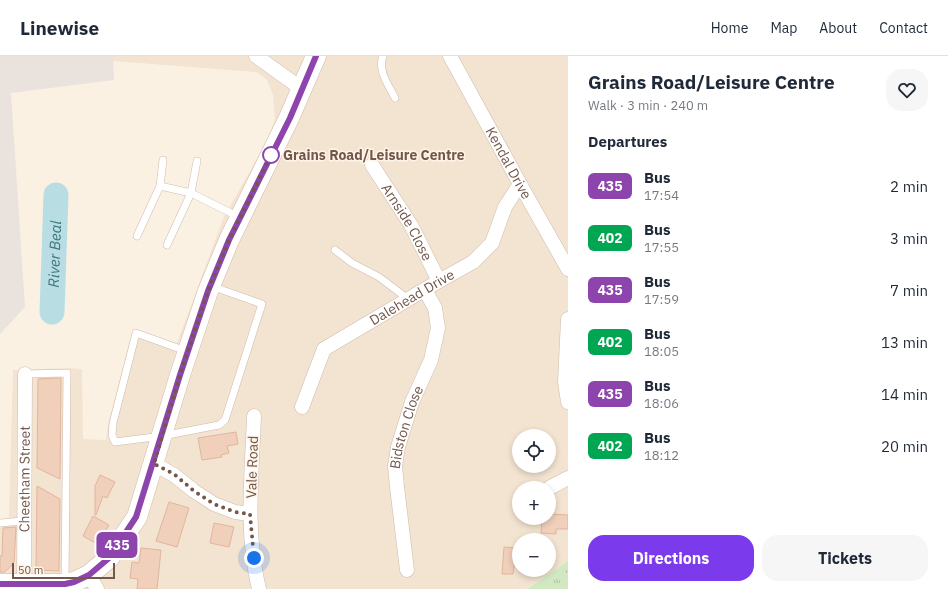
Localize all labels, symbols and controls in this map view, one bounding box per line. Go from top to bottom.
text: Linewise [20,16,99,40]
text: Home [711,19,748,37]
text: Map [770,19,797,37]
text: About [819,19,857,37]
text: Contact [879,19,928,37]
button: heart [886,69,928,111]
text: Grains Road/Leisure Centre [588,70,835,94]
text: Walk · 3 min · 240 m [588,97,708,114]
street label: Kendal Drive [482,124,536,202]
text: Departures [588,132,667,151]
marker: Grains Road/Leisure Centre [262,146,280,164]
place label: Grains Road/Leisure Centre [283,146,465,164]
text: Bus [644,168,671,187]
text: 435 [597,177,623,195]
text: 2 min [890,177,928,196]
street label: Arnside Close [377,180,436,264]
text: 17:54 [644,187,679,204]
water label: River Beal [43,220,65,288]
text: Bus [644,220,671,239]
text: 402 [597,229,623,247]
text: 3 min [890,229,928,248]
text: 17:55 [644,239,679,256]
street label: Dalehead Drive [366,265,458,329]
text: Bus [644,272,671,291]
text: 435 [597,281,623,299]
text: 7 min [890,281,928,300]
text: 17:59 [644,291,679,308]
text: Bus [644,324,671,343]
text: 402 [597,333,623,351]
text: 13 min [881,333,928,352]
text: 18:05 [644,343,679,360]
text: Bus [644,376,671,395]
street label: Bidston Close [386,382,427,470]
text: 435 [597,385,623,403]
text: 14 min [881,385,928,404]
text: 18:06 [644,395,679,412]
street label: Cheetham Street [15,426,34,532]
text: Bus [644,428,671,447]
map controls [512,429,556,577]
button: locate [512,429,556,473]
street label: Vale Road [242,435,262,499]
text: 402 [597,437,623,455]
text: 20 min [881,437,928,456]
text: 18:12 [644,447,679,464]
button: + [512,481,556,525]
line badge: 435 [94,532,140,558]
button: − [512,533,556,577]
button: Directions [588,535,754,581]
button: Tickets [762,535,928,581]
text: 435 [104,536,130,554]
your location [244,548,264,568]
scale bar [12,561,115,580]
text: 50 m [18,563,43,577]

